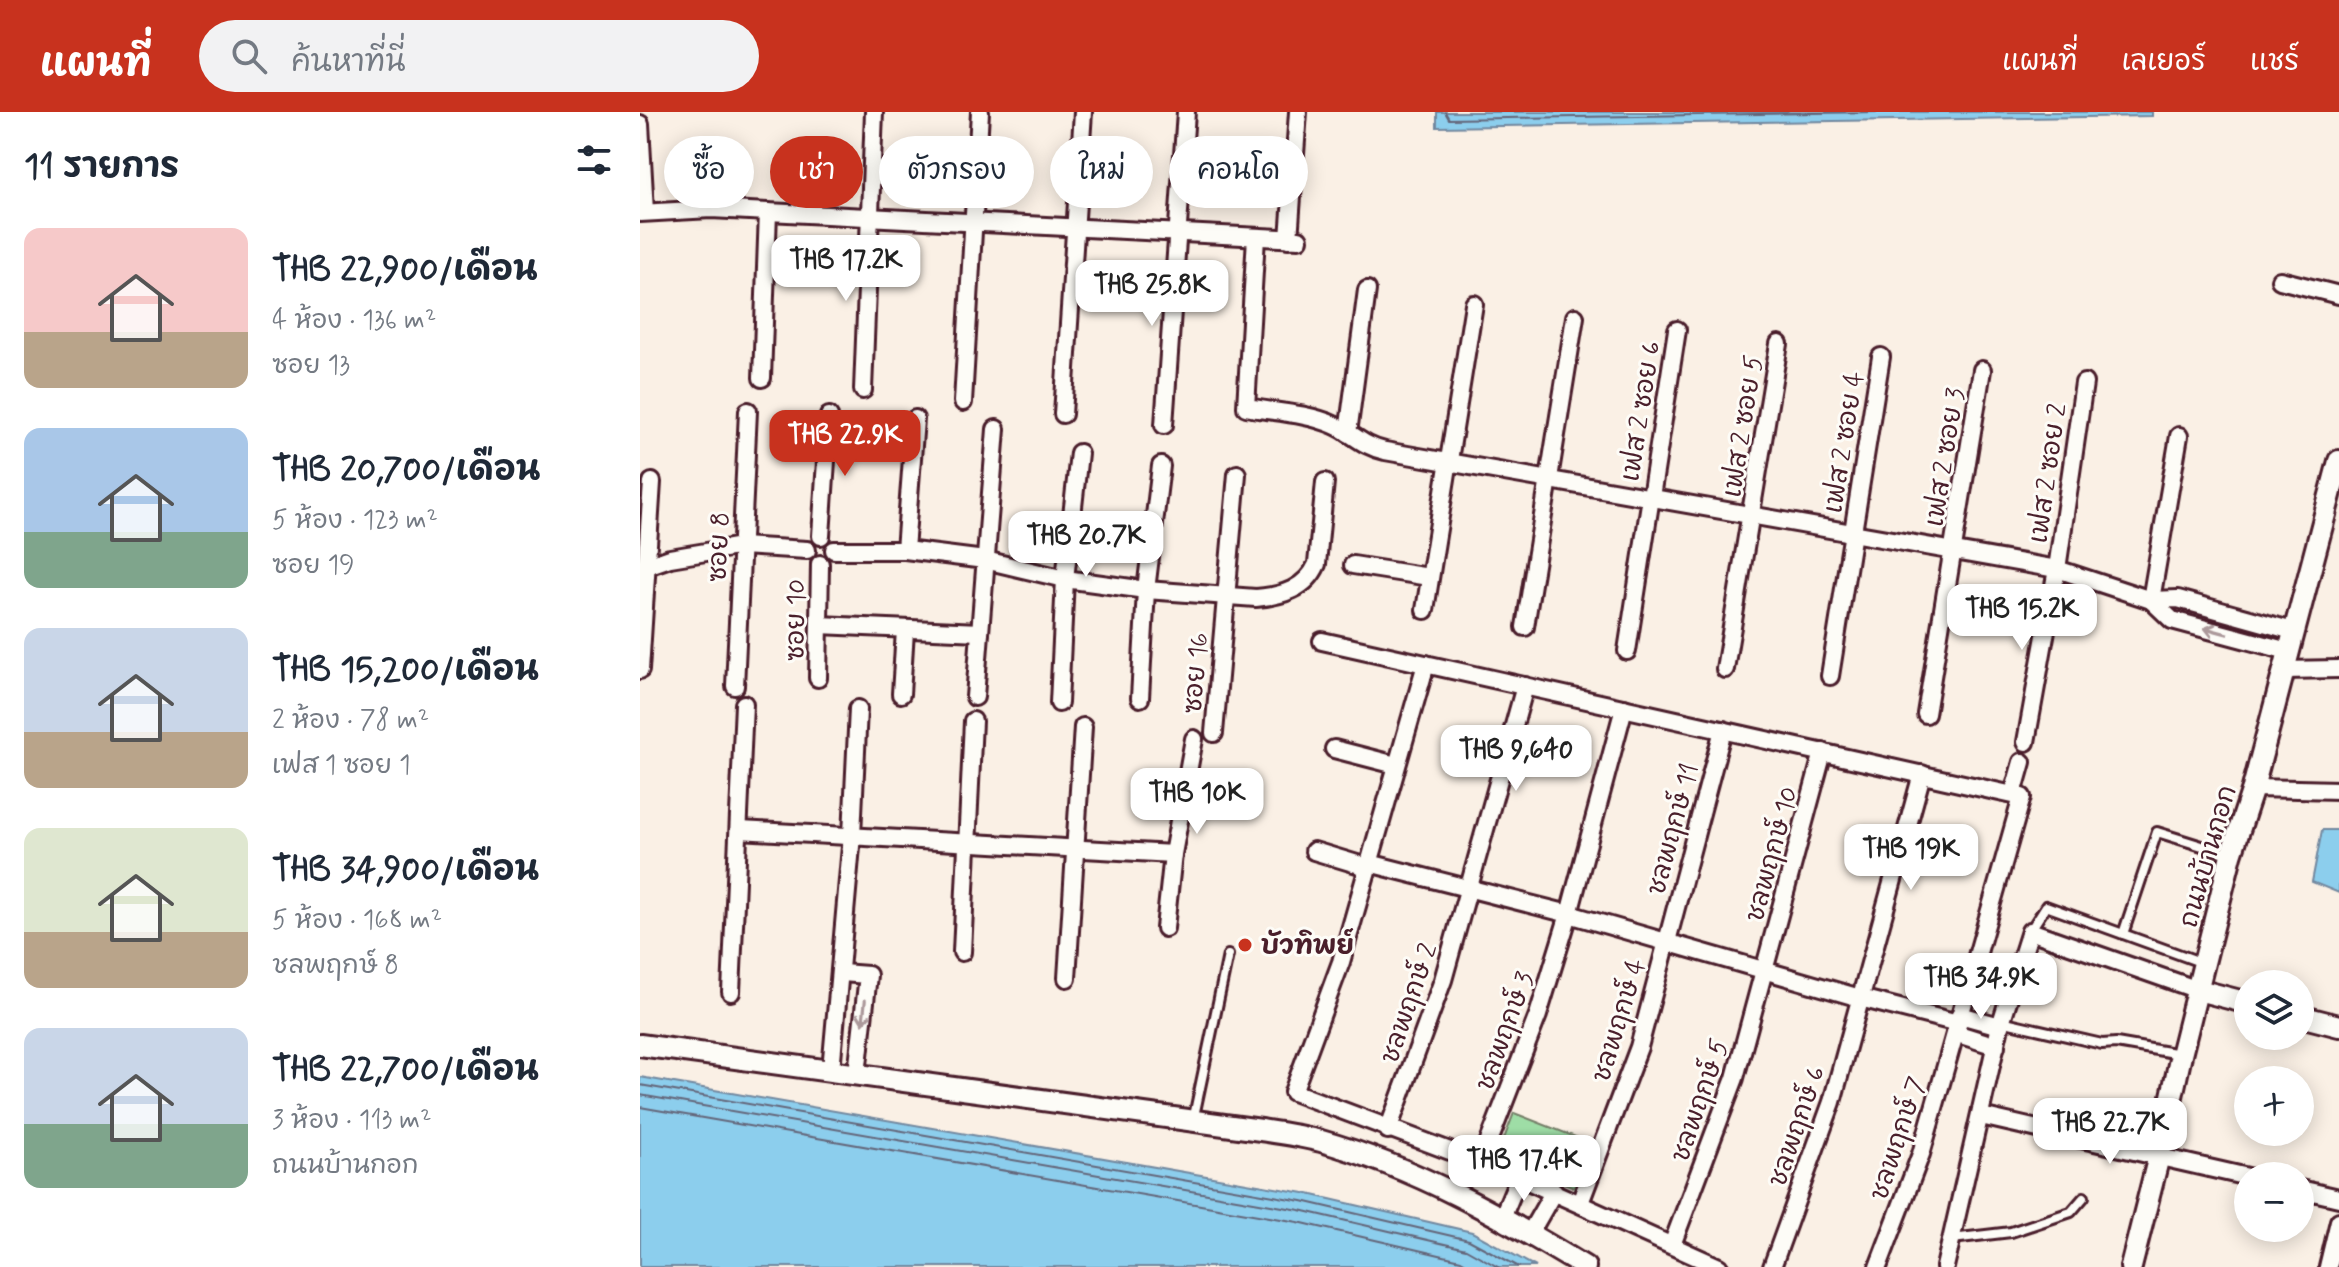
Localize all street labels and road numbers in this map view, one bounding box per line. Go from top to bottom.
street label: เฟส 2 ซอย 6 [1614,339,1670,484]
street label: เฟส 2 ซอย 5 [1716,353,1772,500]
street label: เฟส 2 ซอย 4 [1817,369,1873,516]
street label: เฟส 2 ซอย 3 [1918,385,1974,529]
street label: เฟส 2 ซอย 2 [2022,401,2076,545]
street label: ซอย 8 [701,511,739,583]
street label: ซอย 10 [779,579,815,661]
street label: ซอย 16 [1177,631,1217,715]
street label: ชลพฤกษ์ 11 [1639,760,1708,899]
street label: ถนนบ้านกอก [2171,781,2245,932]
street label: ชลพฤกษ์ 10 [1738,783,1807,926]
street label: ชลพฤกษ์ 2 [1373,938,1446,1068]
street label: ชลพฤกษ์ 4 [1584,954,1655,1086]
street label: ชลพฤกษ์ 3 [1468,967,1543,1096]
street label: ชลพฤกษ์ 5 [1663,1034,1738,1167]
street label: ชลพฤกษ์ 6 [1760,1061,1834,1192]
street label: ชลพฤกษ์ 7 [1862,1072,1935,1205]

